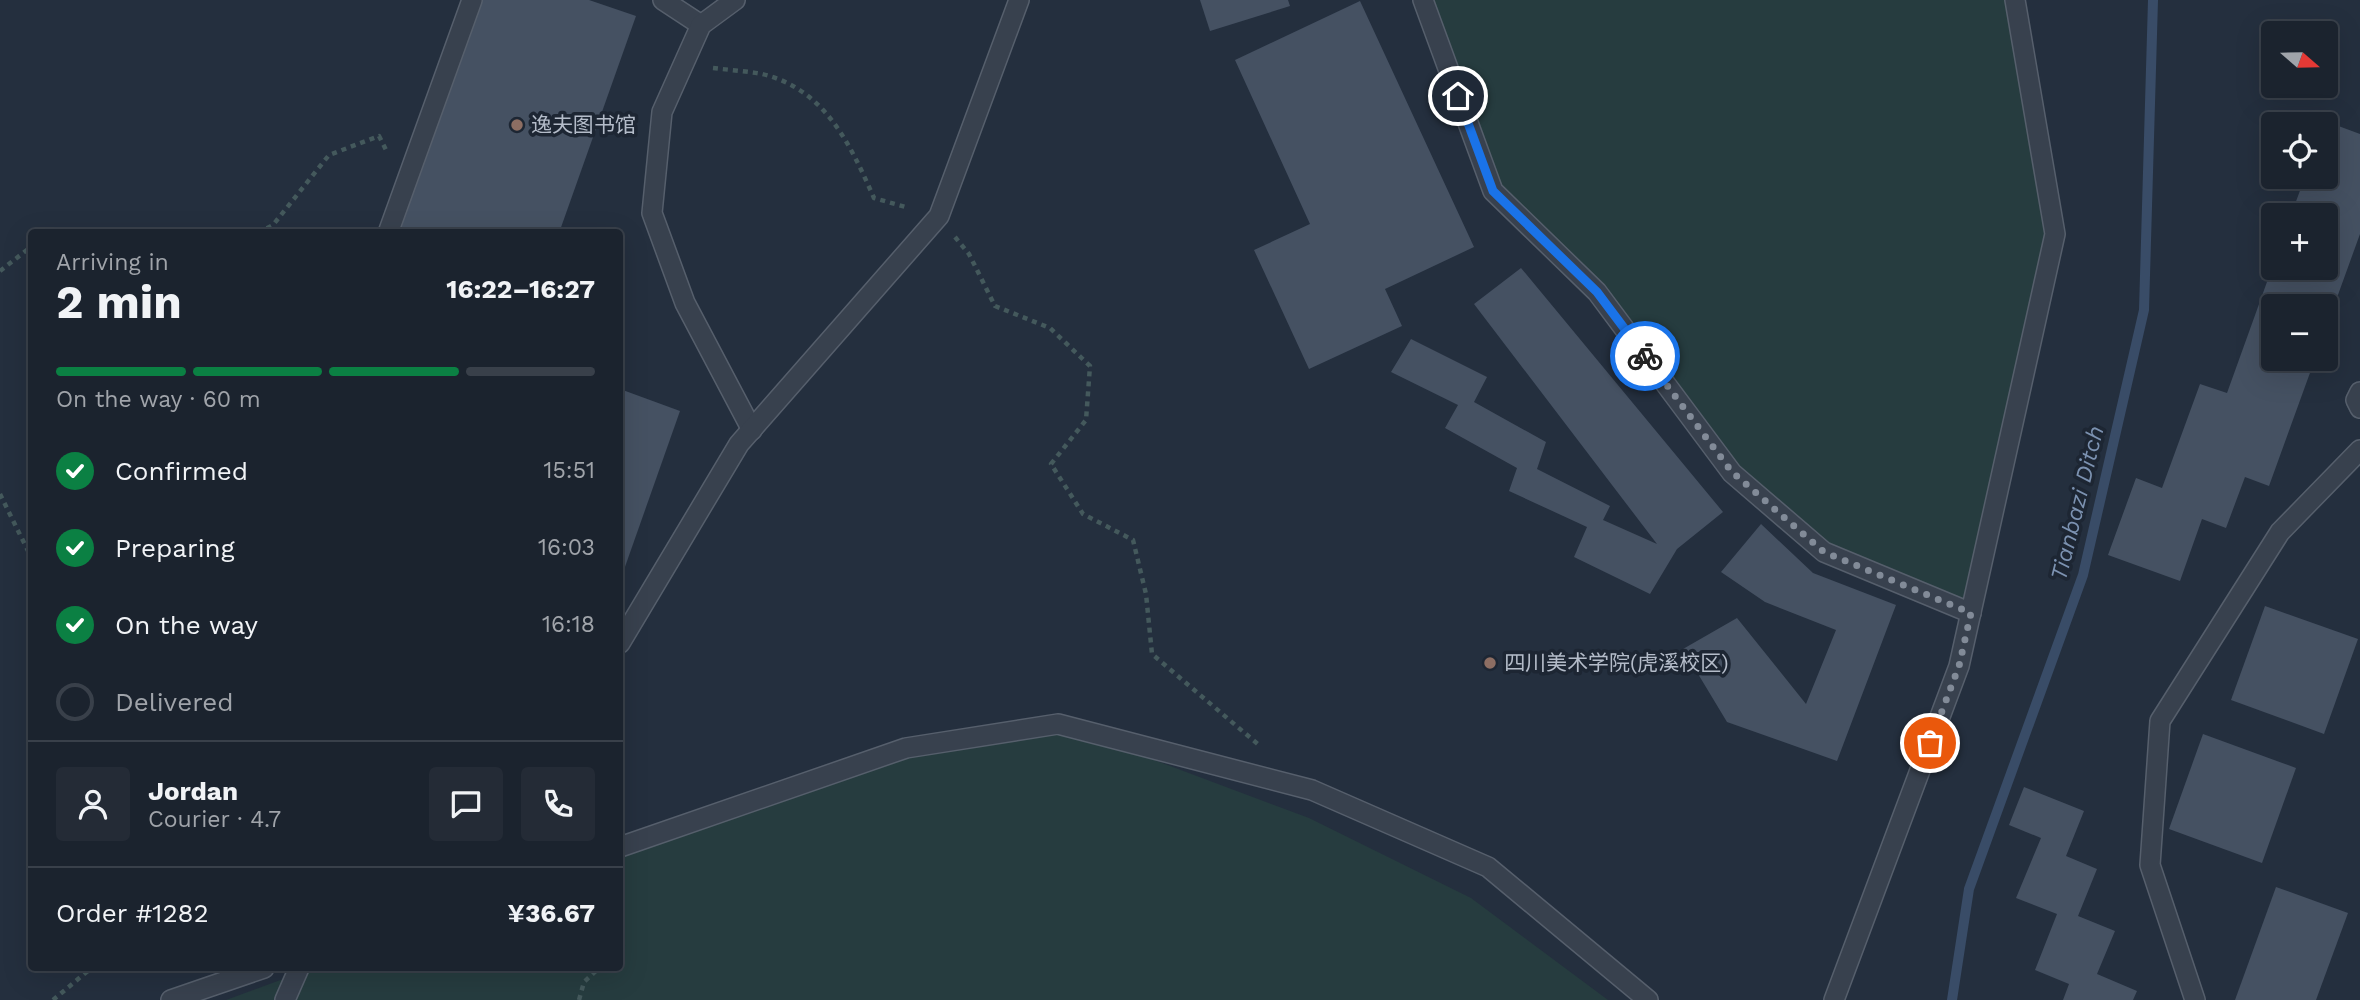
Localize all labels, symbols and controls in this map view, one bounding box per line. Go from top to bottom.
north arrow [2261,21,2338,98]
map controls [2261,21,2338,371]
pin [1428,66,1488,126]
icon: home [1439,77,1477,115]
place label: 逸夫图书馆 [531,112,636,137]
button: locate [2261,112,2338,189]
marker: 逸夫图书馆 [509,117,525,133]
button: + [2261,203,2338,280]
text: Arriving in [56,249,169,276]
text: 16:22–16:27 [446,274,595,304]
text: 2 min [56,275,182,329]
button: − [2261,294,2338,371]
courier [1610,321,1680,391]
icon: bike [1626,337,1664,375]
text: On the way · 60 m [56,386,261,413]
water label: Tianbazi Ditch [2045,423,2110,583]
icon: check [56,452,94,490]
text: Confirmed [115,456,248,486]
text: 15:51 [543,457,595,484]
icon: check [56,529,94,567]
text: Preparing [115,533,235,563]
text: 16:03 [538,534,595,561]
icon: check [56,606,94,644]
text: On the way [115,610,258,640]
text: 16:18 [542,611,595,638]
place label: 四川美术学院(虎溪校区) [1504,650,1729,675]
marker: 四川美术学院(虎溪校区) [1482,655,1498,671]
text: Delivered [115,687,234,717]
pin [1900,713,1960,773]
icon: bag [1911,724,1949,762]
button: person [56,767,130,841]
button: chat [429,767,503,841]
button: phone [521,767,595,841]
text: Jordan [148,776,238,806]
text: Courier · 4.7 [148,806,281,833]
text: Order #1282 [56,898,209,928]
text: ¥36.67 [508,898,595,928]

